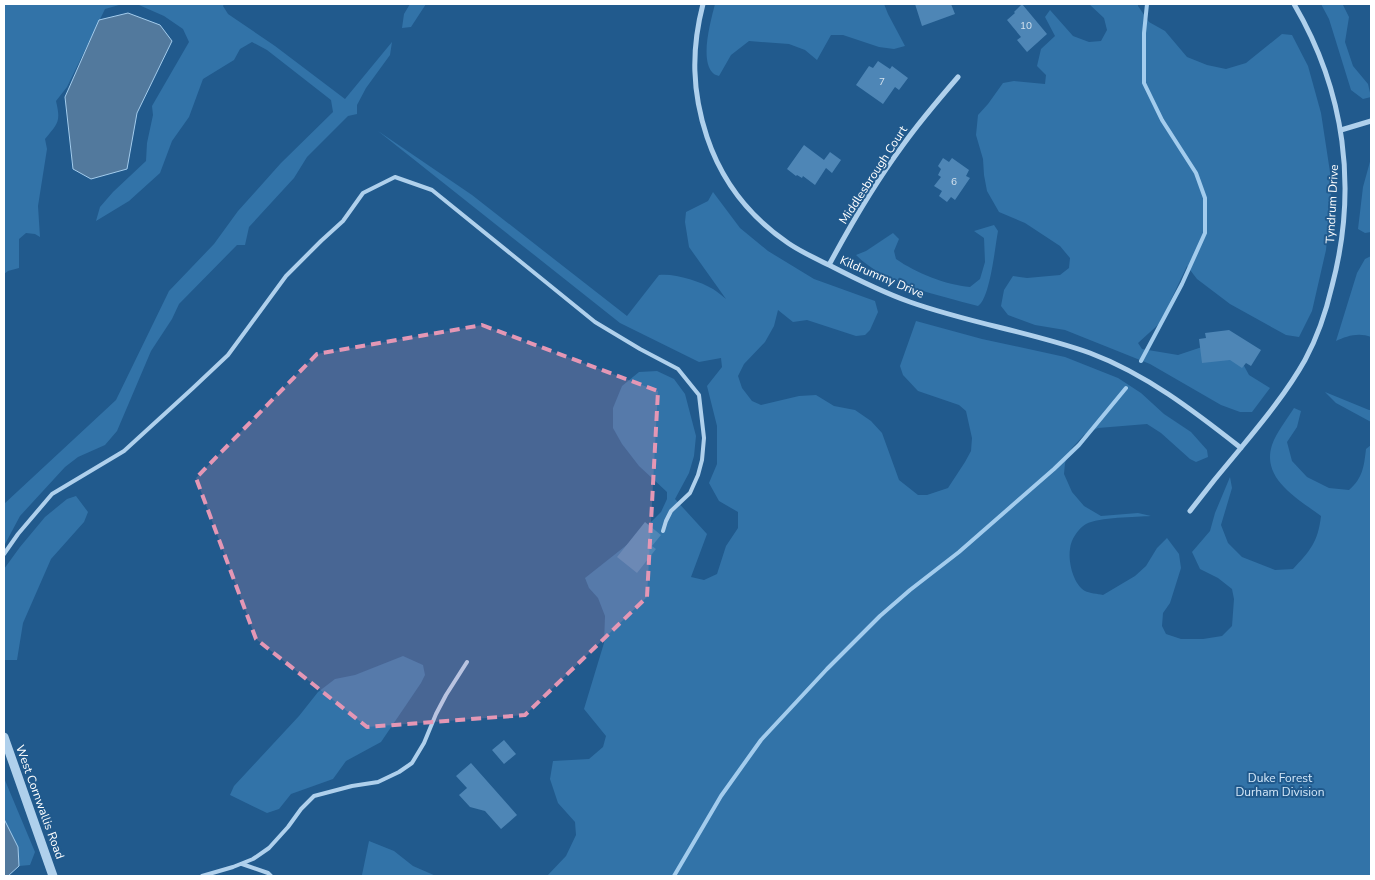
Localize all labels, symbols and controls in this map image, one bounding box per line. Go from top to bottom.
house number: 10 [1020,19,1032,33]
house number: 7 [879,75,885,89]
street label: Middlesbrough Court [835,122,911,227]
street label: Tyndrum Drive [1322,164,1342,244]
house number: 6 [951,175,957,189]
street label: Kildrummy Drive [837,252,927,302]
street label: West Cornwallis Road [12,743,68,861]
park label: Duke Forest Durham Division [1235,770,1325,800]

